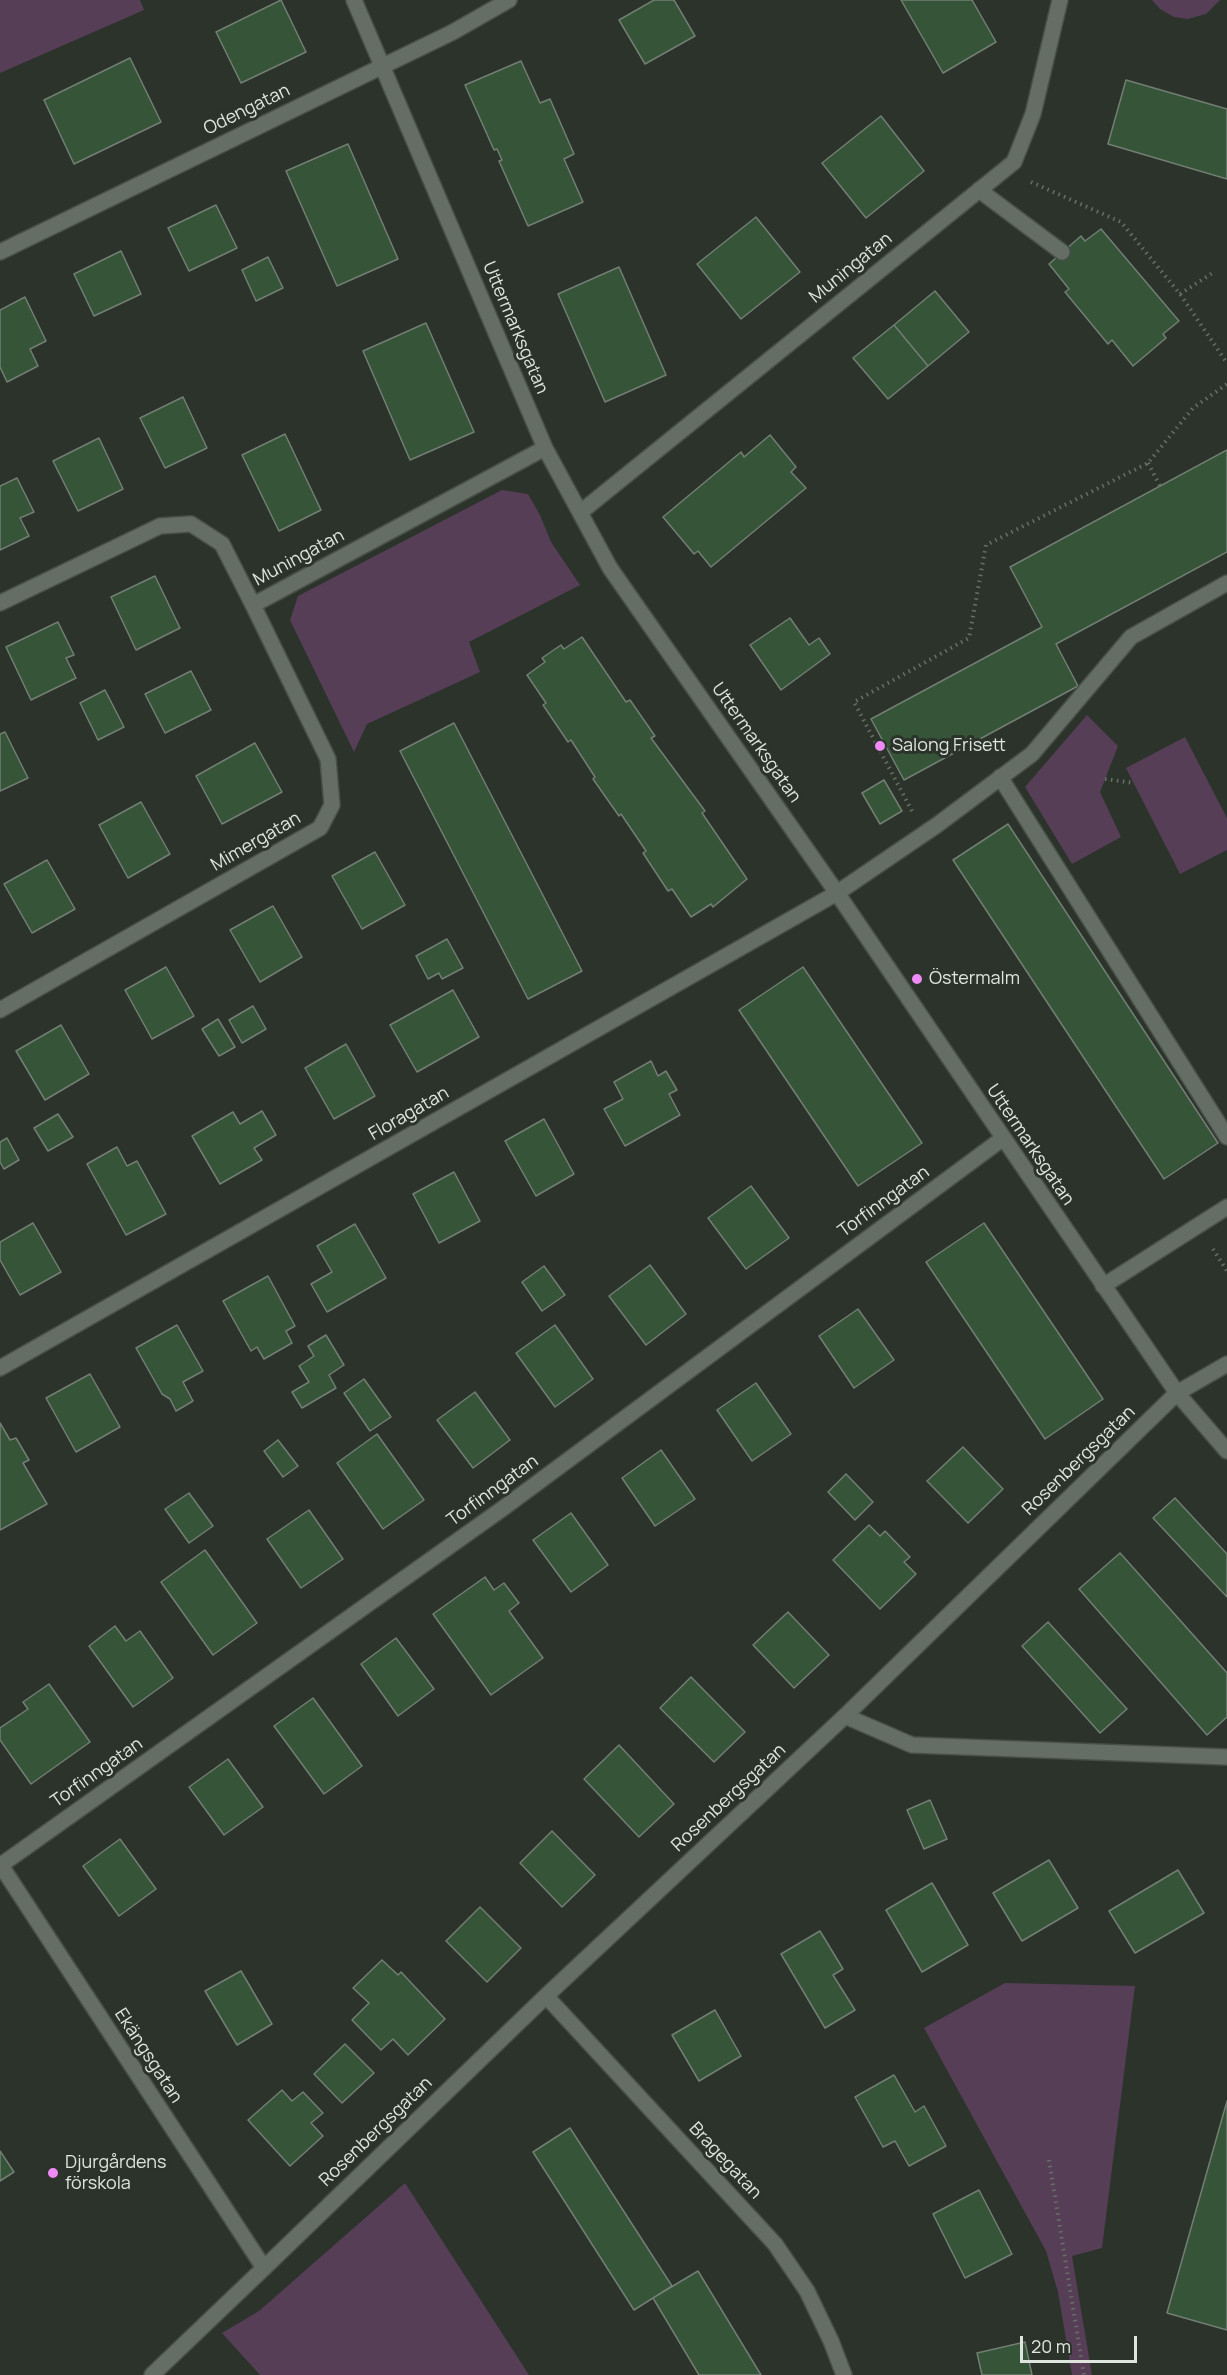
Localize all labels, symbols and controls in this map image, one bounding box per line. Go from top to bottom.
street label: Odengatan [200,80,294,140]
street label: Muningatan [805,228,897,308]
street label: Uttermarksgatan [477,259,553,397]
street label: Muningatan [250,525,348,591]
street label: Uttermarksgatan [707,679,805,807]
place label: Salong Frisett [892,735,1006,757]
marker: Salong Frisett [873,739,887,753]
street label: Mimergatan [207,808,305,876]
place label: Östermalm [929,968,1020,990]
marker: Östermalm [910,972,924,986]
street label: Uttermarksgatan [981,1080,1079,1210]
street label: Floragatan [365,1082,453,1146]
street label: Torfinngatan [834,1162,934,1242]
street label: Rosenbergsgatan [1018,1402,1140,1520]
street label: Torfinngatan [443,1451,543,1531]
street label: Torfinngatan [47,1733,147,1813]
street label: Rosenbergsgatan [667,1740,791,1856]
street label: Ekängsgatan [109,2005,187,2107]
street label: Rosenbergsgatan [315,2073,437,2191]
street label: Bragegatan [684,2118,766,2204]
place label: Djurgårdens förskola [65,2152,166,2194]
marker: Djurgårdens förskola [46,2166,60,2180]
scale bar [1023,2324,1140,2362]
text: 20 m [1031,2334,1071,2358]

